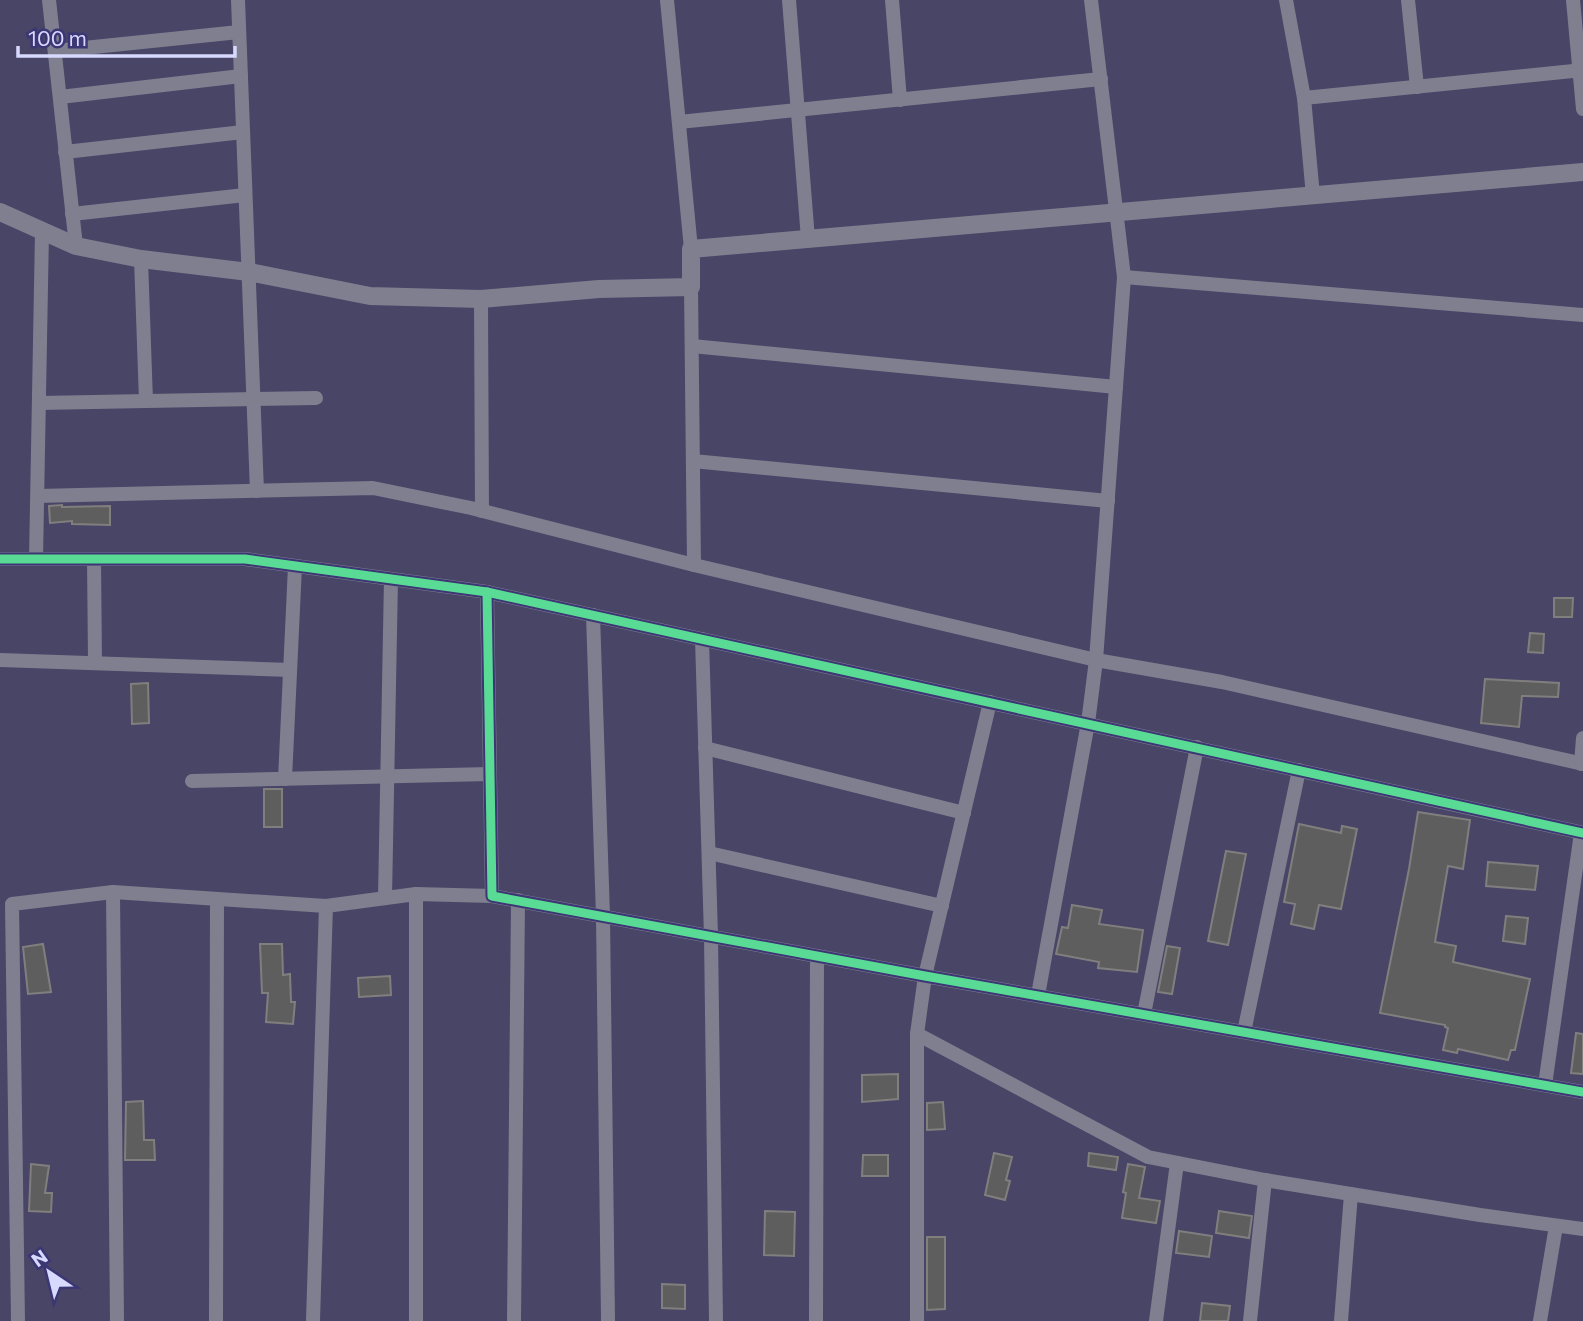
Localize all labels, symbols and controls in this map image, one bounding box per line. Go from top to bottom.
scale bar [18,14,234,58]
text: 100 m [28,25,87,50]
north arrow [14,1237,84,1307]
text: N [27,1244,51,1271]

